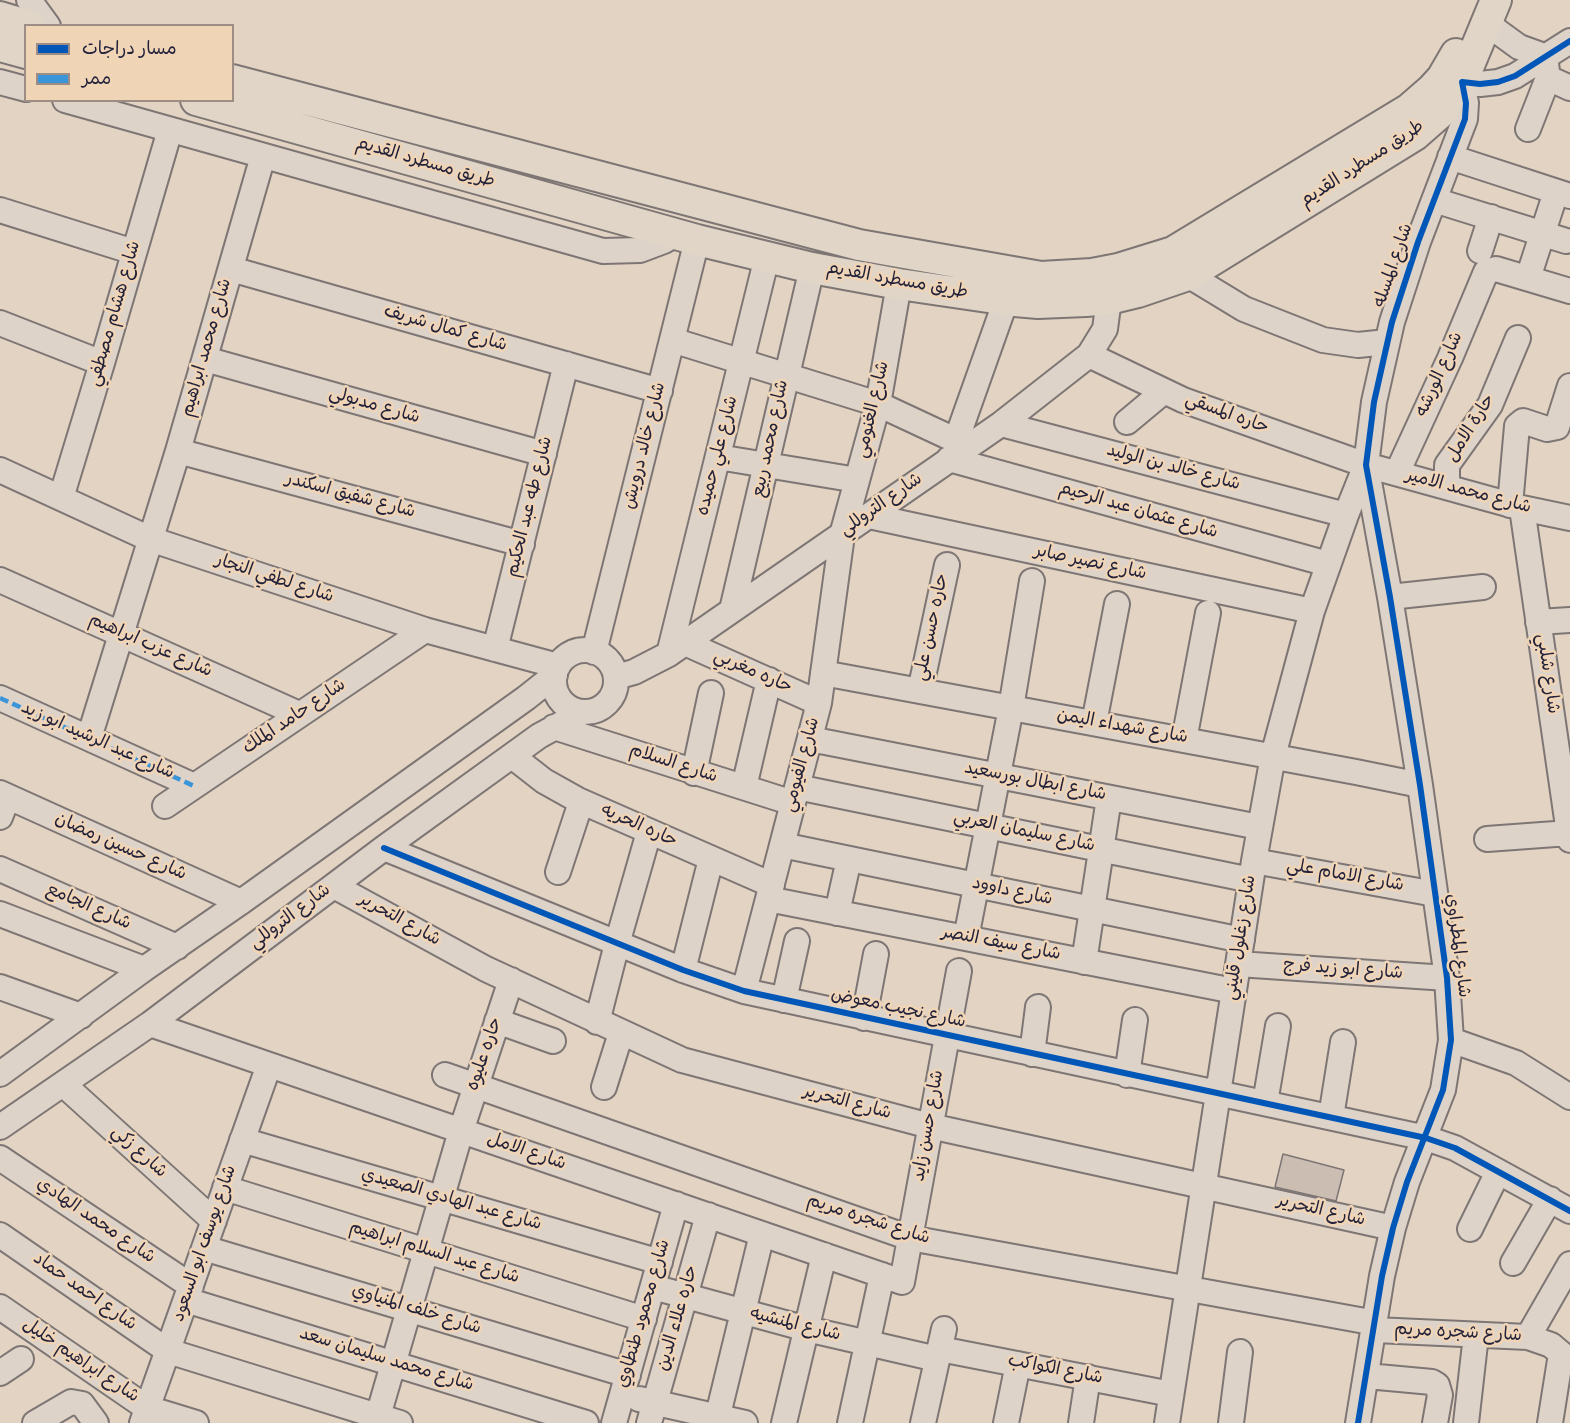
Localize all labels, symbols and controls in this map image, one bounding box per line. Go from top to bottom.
legend [24,24,234,102]
text: مسار دراجات [82,40,177,61]
text: ممر [82,70,111,91]
street label: طريق مسطرد القديم [1297,117,1429,213]
street label: طريق مسطرد القديم [353,134,497,194]
street label: شارع المسله [1371,221,1419,311]
street label: شارع هشام مصطفي [85,239,147,389]
street label: طريق مسطرد القديم [824,259,970,305]
street label: شارع محمد ابراهيم [178,276,238,420]
street label: شارع كمال شريف [381,302,509,358]
street label: شارع الورشه [1413,329,1469,421]
street label: شارع الغنومي [852,359,896,461]
street label: شارع محمد ربيع [749,378,795,500]
street label: شارع خالد درويش [620,380,672,512]
street label: شارع مدبولي [326,384,422,430]
street label: حاره المسقي [1182,390,1270,440]
street label: حارة الامل [1443,391,1501,467]
street label: شارع علي حميده [694,394,744,518]
street label: شارع طه عبد الحكيم [503,434,559,580]
street label: شارع خالد بن الوليد [1104,441,1242,497]
street label: شارع محمد الامير [1403,466,1533,520]
street label: شارع شفيق اسكندر [283,469,417,525]
street label: شارع التروللي [836,470,928,542]
street label: شارع عثمان عبد الرحيم [1056,479,1220,545]
street label: شارع نصير صابر [1032,542,1148,586]
street label: شارع لطفي النجار [212,551,336,609]
street label: حاره حسن علي [911,573,955,683]
street label: شارع عزب ابراهيم [85,610,215,684]
street label: شارع شلبي [1530,632,1562,716]
street label: حاره مغربي [710,646,794,700]
street label: شارع حامد الملك [239,676,351,760]
street label: شارع عبد الرشيد ابو زيد [17,698,177,786]
street label: شارع شهداء اليمن [1055,706,1189,750]
street label: شارع الفيومي [780,715,826,815]
street label: شارع السلام [626,741,720,789]
street label: شارع ابطال بورسعيد [962,759,1108,807]
street label: حاره الحريه [597,801,679,853]
street label: شارع سليمان العربي [951,807,1097,859]
street label: شارع حسين رمضان [51,809,189,887]
street label: شارع الامام علي [1285,856,1405,898]
street label: شارع داوود [970,874,1054,912]
street label: شارع زغلول قليني [1221,874,1263,1002]
street label: شارع الجامع [42,880,134,936]
street label: شارع التروللي [246,880,336,956]
street label: شارع التحرير [354,890,444,952]
street label: شارع المطراوي [1439,893,1473,999]
street label: شارع سيف النصر [940,923,1062,967]
street label: شارع ابو زيد فرج [1283,956,1403,986]
street label: شارع نجيب معوض [829,985,967,1035]
street label: حاره عليوه [464,1016,508,1094]
street label: شارع حسن زايد [910,1069,950,1183]
street label: شارع التحرير [801,1082,893,1126]
street label: شارع زكي [106,1122,170,1184]
street label: شارع الامل [484,1129,568,1177]
street label: شارع يوسف ابو السعود [169,1163,243,1325]
street label: شارع عبد الهادي الصعيدي [358,1165,544,1237]
street label: شارع محمد الهادي [32,1174,158,1270]
street label: شارع شجره مريم [804,1191,932,1251]
street label: شارع التحرير [1275,1191,1367,1233]
street label: شارع عبد السلام ابراهيم [346,1218,522,1290]
street label: شارع محمود طنطاوي [613,1237,677,1391]
street label: شارع احمد حماد [28,1249,140,1337]
street label: حاره علاء الدين [654,1264,704,1374]
street label: شارع خلف المنياوي [349,1281,483,1341]
street label: شارع المنشيه [747,1304,843,1348]
street label: شارع ابراهيم خليل [18,1315,142,1409]
street label: شارع شجره مريم [1394,1320,1522,1348]
street label: شارع محمد سليمان سعد [296,1324,476,1398]
street label: شارع الكواكب [1006,1351,1104,1391]

